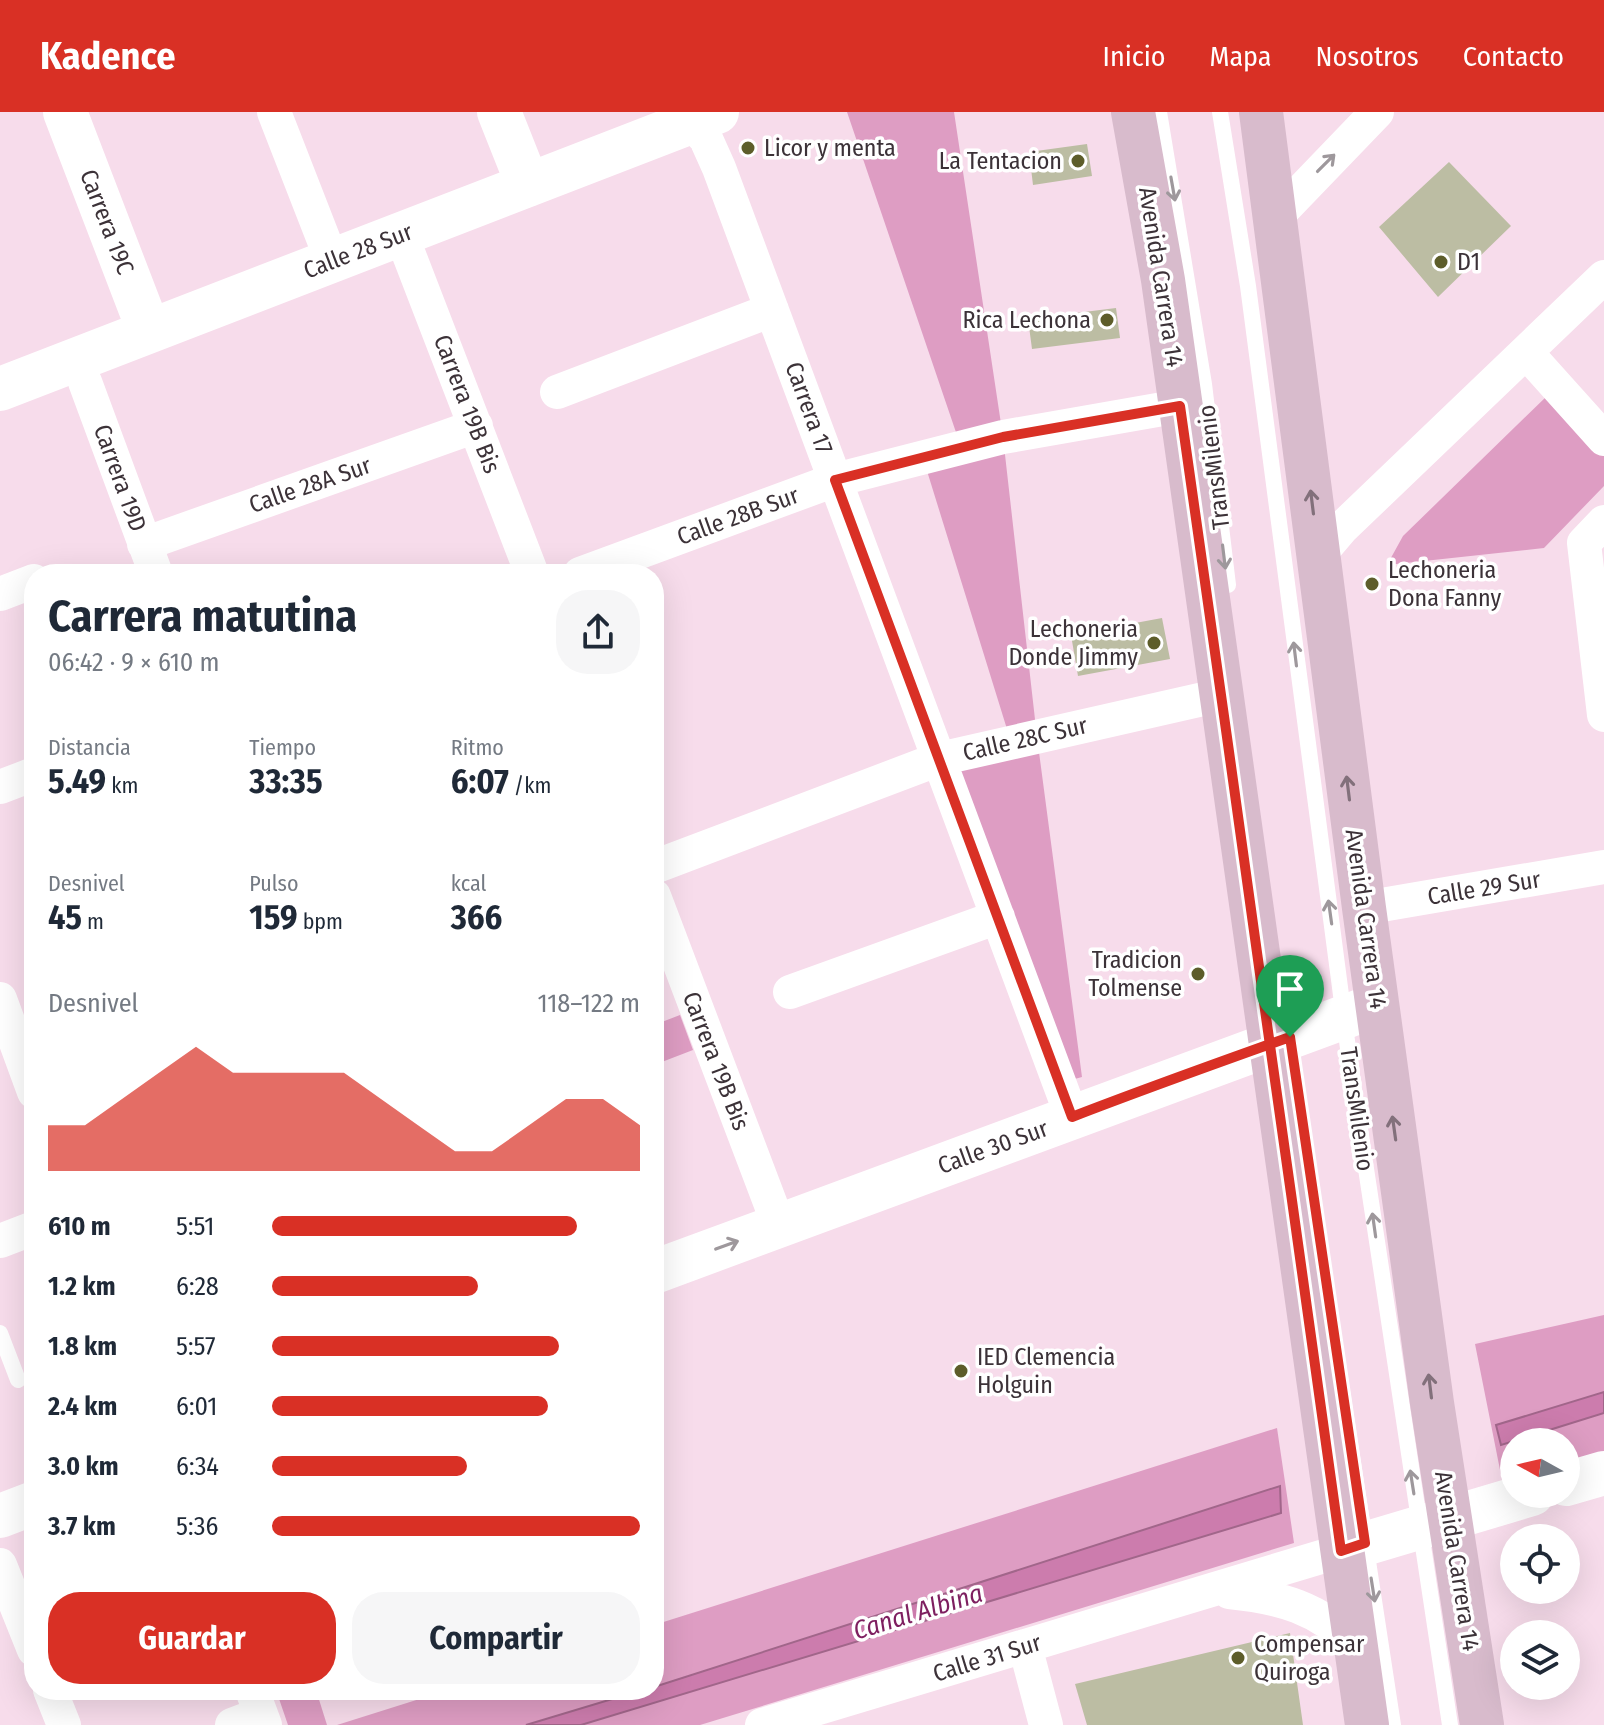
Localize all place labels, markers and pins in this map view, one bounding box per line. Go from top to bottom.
place label: Licor y menta [764,134,896,162]
marker: Licor y menta [739,139,757,157]
place label: La Tentacion [939,147,1062,175]
marker: La Tentacion [1069,152,1087,170]
place label: D1 [1457,248,1480,276]
marker: D1 [1432,253,1450,271]
place label: Rica Lechona [963,306,1091,334]
marker: Rica Lechona [1098,311,1116,329]
place label: Lechoneria Dona Fanny [1388,556,1502,612]
marker: Lechoneria Dona Fanny [1363,575,1381,593]
place label: Lechoneria Donde Jimmy [1008,615,1138,671]
marker: Lechoneria Donde Jimmy [1145,634,1163,652]
place label: Tradicion Tolmense [1088,946,1182,1002]
pin [1256,955,1324,1037]
marker: Tradicion Tolmense [1189,965,1207,983]
place label: IED Clemencia Holguin [977,1343,1115,1399]
marker: IED Clemencia Holguin [952,1362,970,1380]
place label: Compensar Quiroga [1254,1630,1365,1686]
marker: Compensar Quiroga [1229,1649,1247,1667]

